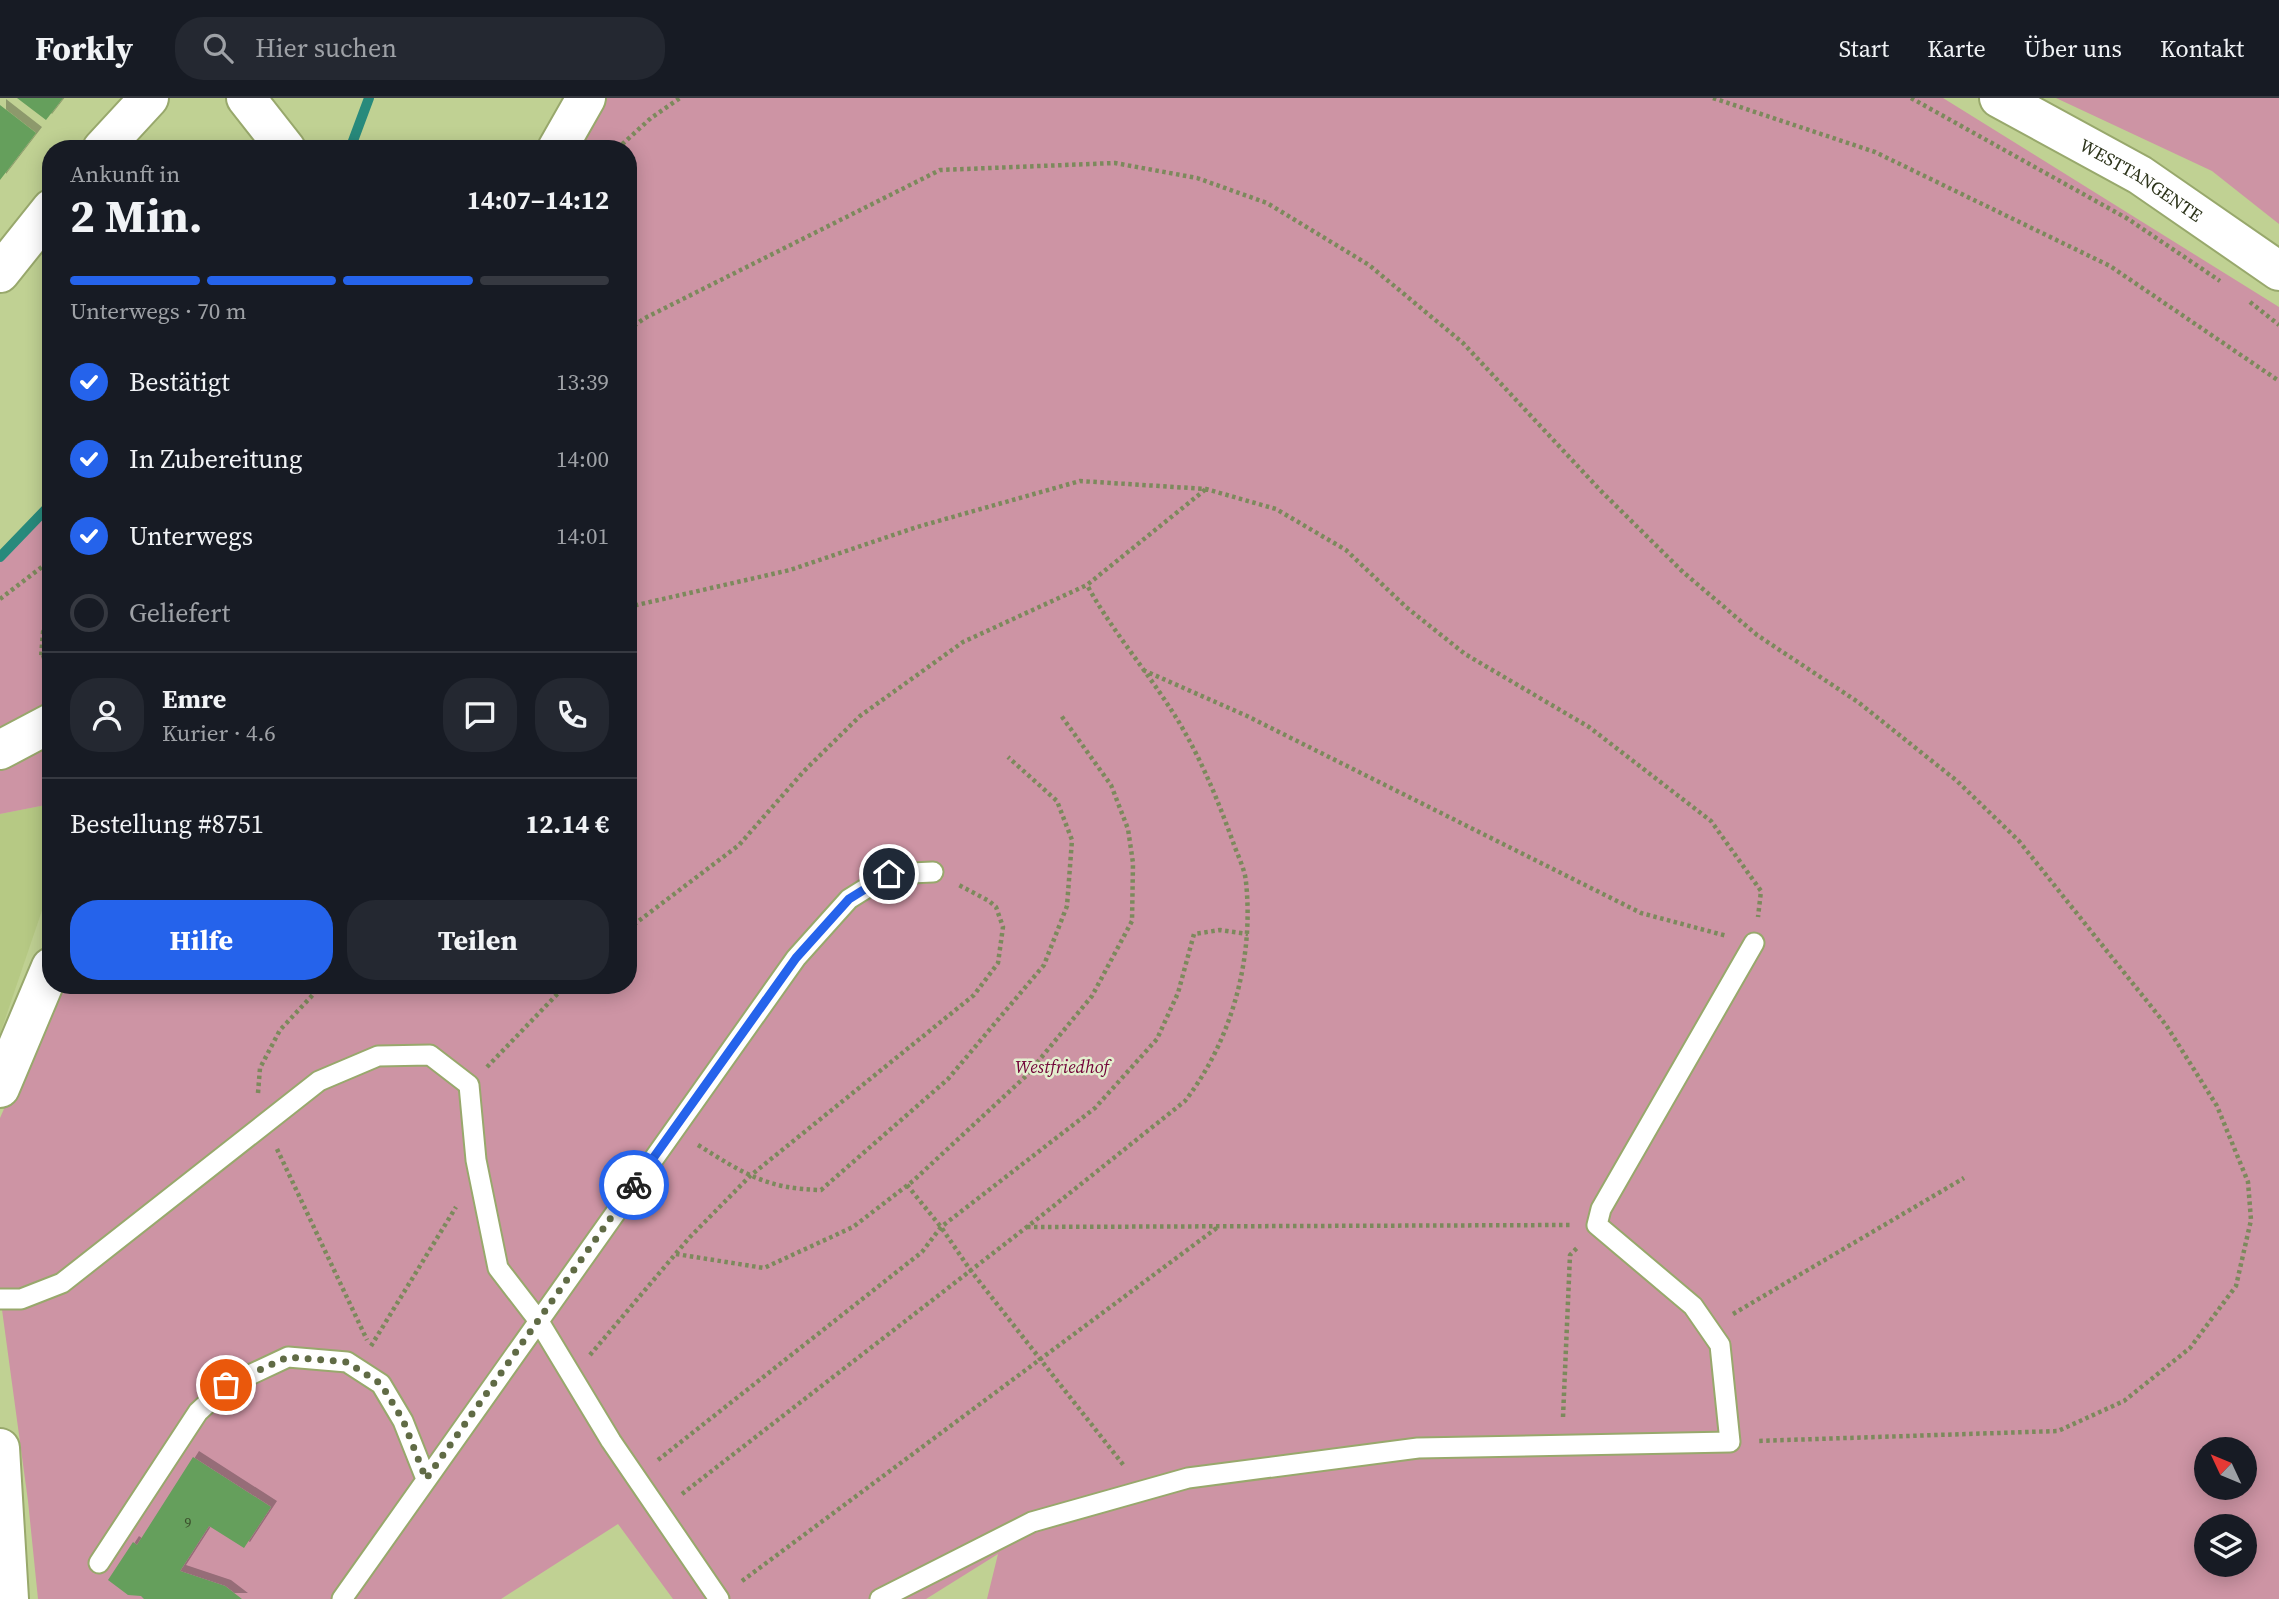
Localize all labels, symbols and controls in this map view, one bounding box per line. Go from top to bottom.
search box [175,17,665,80]
text: Forkly [35,26,133,71]
icon: search [199,29,237,67]
text: Hier suchen [255,30,397,66]
text: Start [1839,32,1889,65]
text: Karte [1927,32,1986,65]
text: Über uns [2024,32,2122,65]
text: Kontakt [2160,32,2244,65]
street label: WESTTANGENTE [2075,132,2208,227]
text: Ankunft in [70,158,180,190]
text: 14:07–14:12 [467,182,609,218]
text: 2 Min. [70,184,203,247]
text: Unterwegs · 70 m [70,295,246,327]
icon: check [70,363,108,401]
text: Bestätigt [129,364,230,400]
text: 13:39 [556,366,609,398]
icon: check [70,440,108,478]
text: In Zubereitung [129,441,303,477]
text: 14:00 [556,443,609,475]
icon: check [70,517,108,555]
text: Unterwegs [129,518,253,554]
text: 14:01 [556,520,609,552]
text: Geliefert [129,595,230,631]
button: person [70,678,144,752]
button: chat [443,678,517,752]
button: phone [535,678,609,752]
text: Emre [162,681,226,717]
text: Kurier · 4.6 [162,717,276,749]
text: Bestellung #8751 [70,806,264,842]
text: 12.14 € [525,806,609,842]
pin [859,844,919,904]
icon: home [870,855,908,893]
button: Hilfe [70,900,333,980]
button: Teilen [347,900,609,980]
park label: Westfriedhof [1015,1054,1113,1079]
courier [599,1150,669,1220]
icon: bike [615,1166,653,1204]
pin [196,1355,256,1415]
icon: bag [207,1366,245,1404]
north arrow [2194,1437,2258,1500]
map controls [2194,1437,2257,1577]
house number: 9 [185,1513,192,1533]
button: layers [2194,1514,2257,1577]

